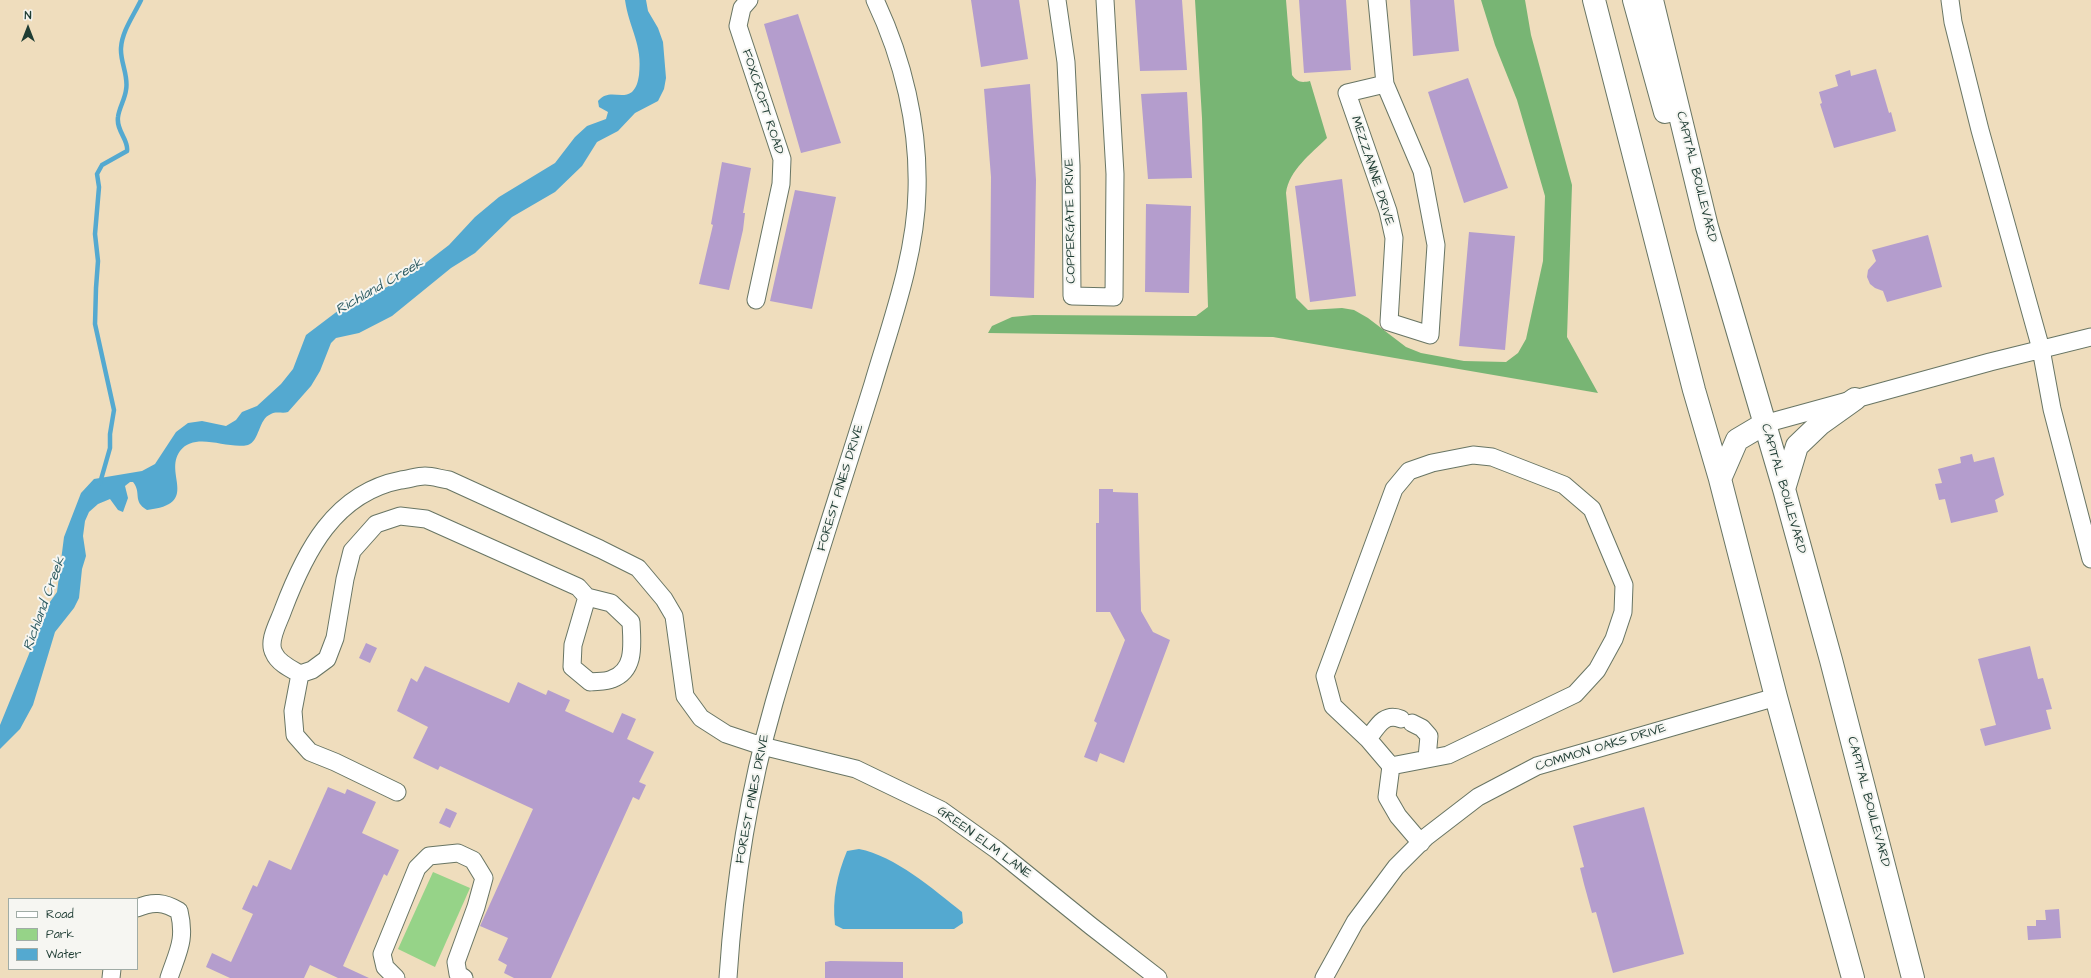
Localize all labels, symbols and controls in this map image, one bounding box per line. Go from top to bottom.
north arrow [8,8,48,48]
text: N [25,8,31,23]
street label: FOXCROFT ROAD [738,47,786,157]
street label: CAPITAL BOULEVARD [1672,110,1720,244]
street label: MEZZANINE DRIVE [1347,114,1397,228]
street label: COPPERGATE DRIVE [1062,158,1080,284]
water label: Richland Creek [333,255,427,319]
street label: CAPITAL BOULEVARD [1757,422,1809,556]
street label: FOREST PINES DRIVE [814,423,868,553]
water label: Richland Creek [20,555,70,653]
street label: COMMON OAKS DRIVE [1534,721,1668,775]
street label: FOREST PINES DRIVE [733,733,773,865]
street label: CAPITAL BOULEVARD [1843,735,1893,869]
street label: GREEN ELM LANE [934,804,1034,882]
legend [8,898,138,970]
text: Road [46,906,74,923]
text: Park [46,926,74,943]
text: Water [46,946,81,963]

